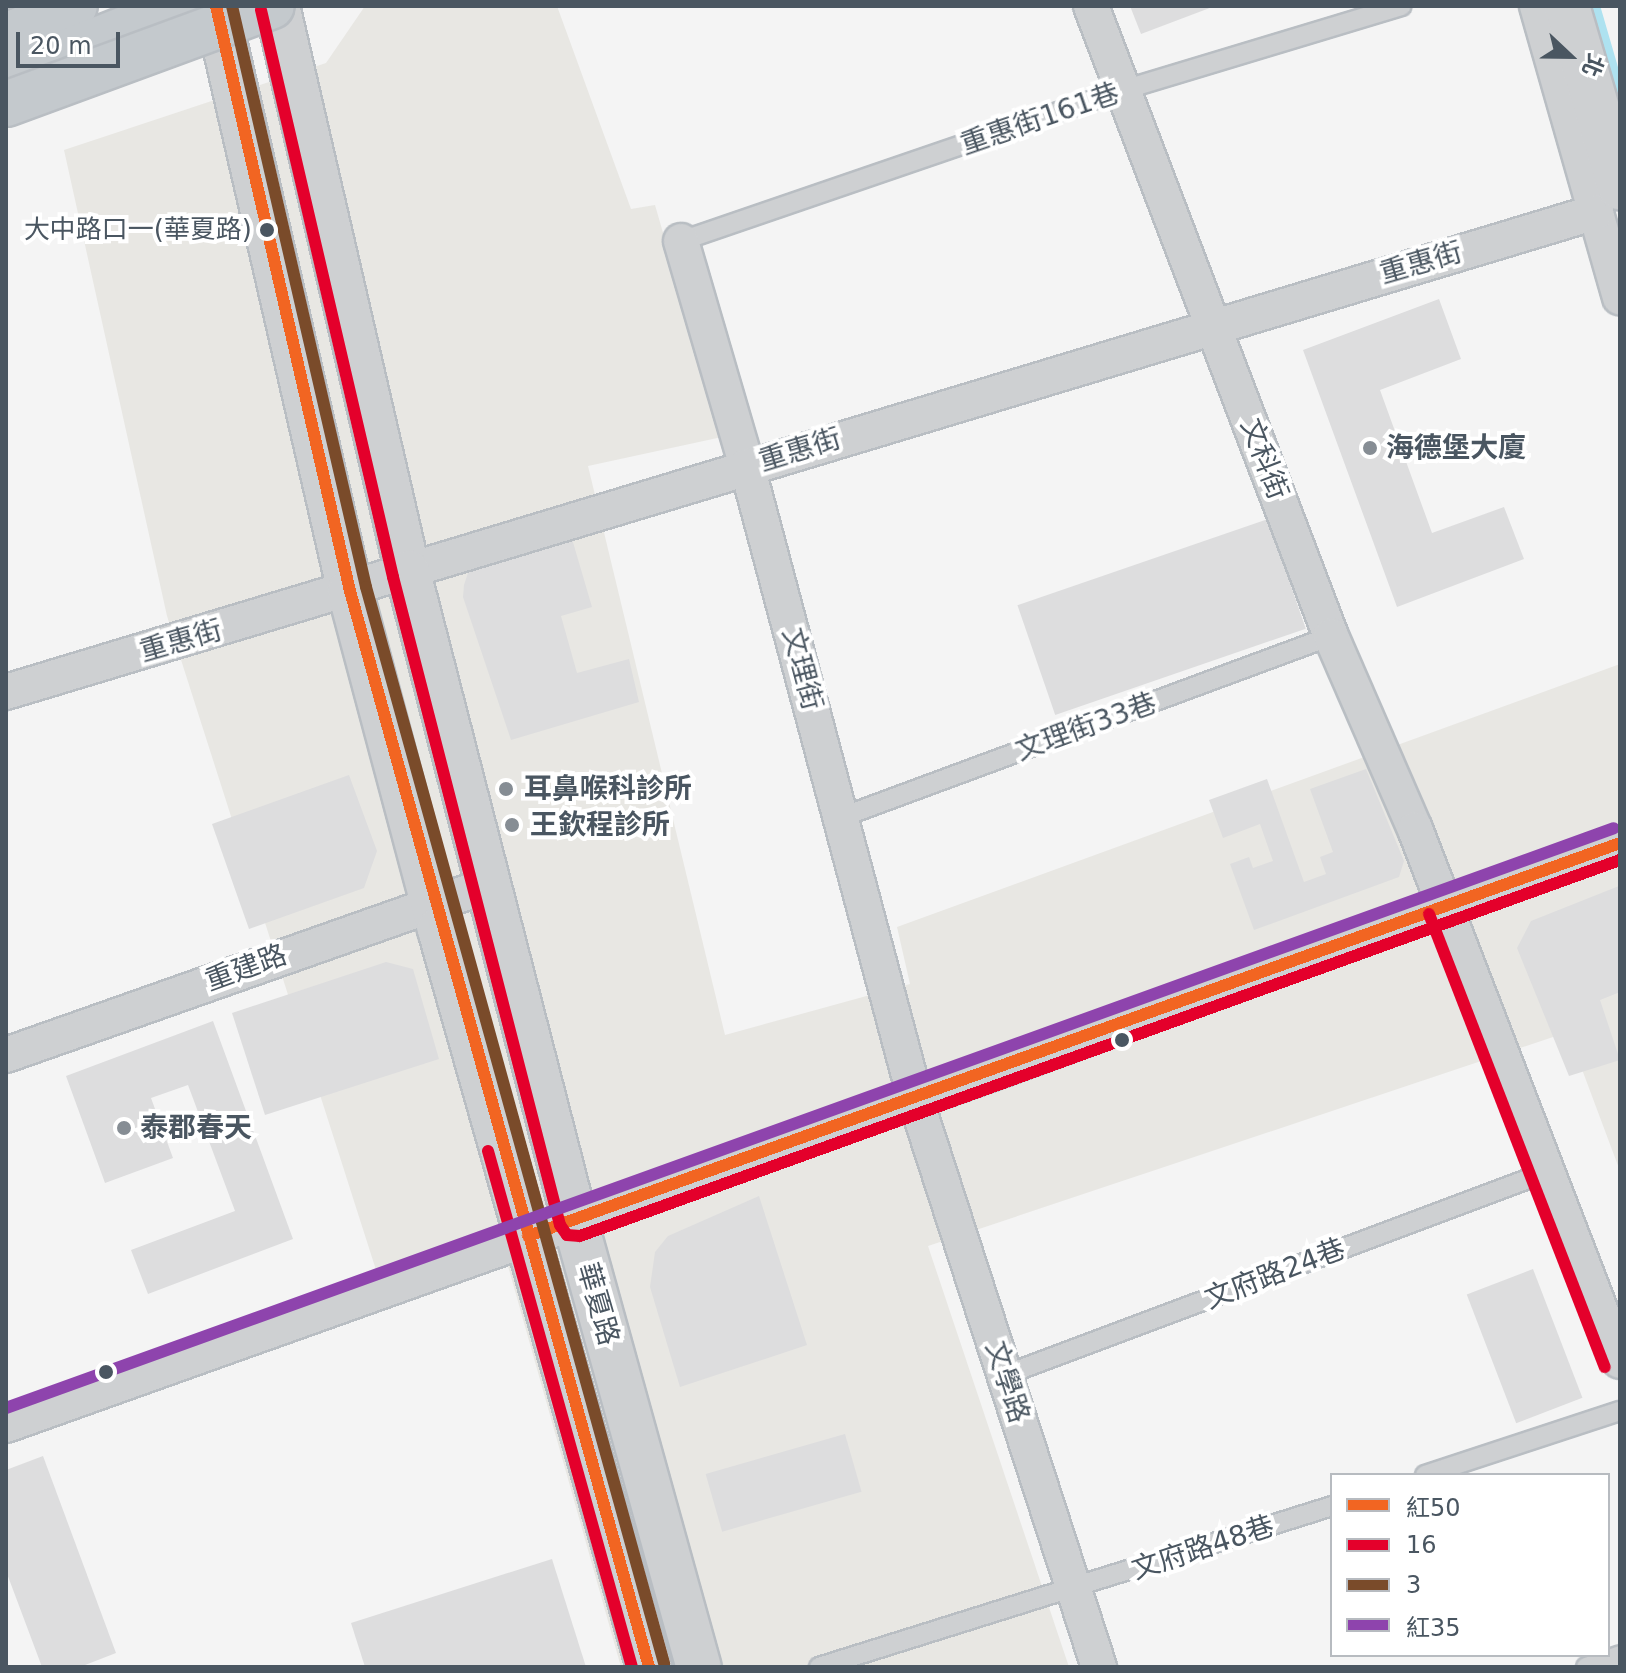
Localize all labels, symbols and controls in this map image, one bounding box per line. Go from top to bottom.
scale bar [20,16,124,66]
north arrow [1530,16,1610,96]
text: 20 m [30,32,92,60]
text: 北 [1577,50,1608,80]
street label: 重惠街161巷 [956,76,1124,162]
place label: 大中路口一(華夏路) [24,214,252,246]
marker: 大中路口一(華夏路) [259,222,275,238]
street label: 重惠街 [1376,235,1466,291]
street label: 文科街 [1233,414,1295,504]
street label: 重惠街 [755,422,845,478]
place label: 海德堡大廈 [1386,431,1526,465]
marker: 海德堡大廈 [1361,439,1379,457]
street label: 重惠街 [136,613,226,669]
street label: 文理街 [775,624,829,714]
street label: 文理街33巷 [1011,686,1161,768]
place label: 耳鼻喉科診所 [524,772,692,806]
marker: 耳鼻喉科診所 [495,778,517,800]
place label: 王欽程診所 [530,808,670,842]
marker: 王欽程診所 [501,814,523,836]
street label: 重建路 [201,938,291,998]
unlabelled marker [1114,1032,1130,1048]
place label: 泰郡春天 [140,1111,252,1145]
marker: 泰郡春天 [115,1119,133,1137]
street label: 文府路24巷 [1200,1232,1350,1316]
street label: 華夏路 [570,1259,626,1349]
street label: 文學路 [978,1337,1036,1427]
unlabelled marker [98,1364,114,1380]
legend [1330,1473,1610,1657]
text: 紅50 [1406,1494,1461,1522]
street label: 文府路48巷 [1128,1509,1278,1587]
text: 16 [1406,1531,1437,1559]
text: 3 [1406,1571,1421,1599]
text: 紅35 [1406,1614,1461,1642]

